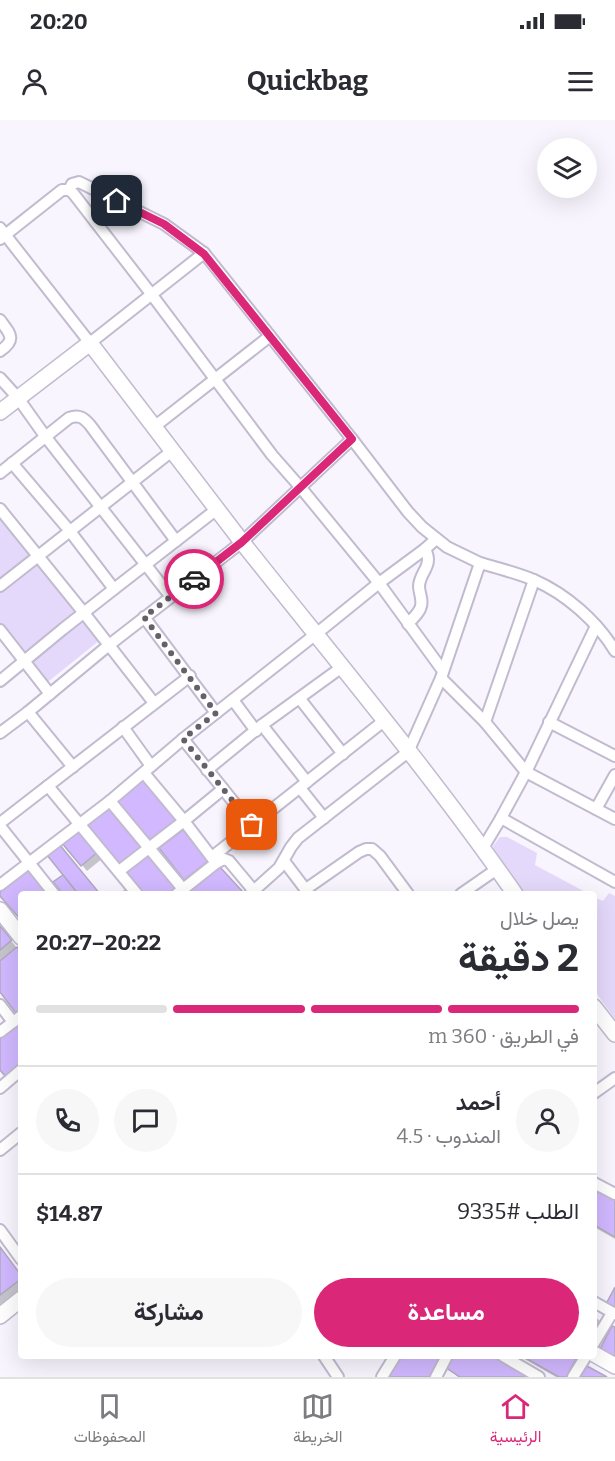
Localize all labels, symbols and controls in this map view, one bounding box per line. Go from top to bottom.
text: 20:20 [30,8,88,35]
icon: person [18,65,51,98]
text: Quickbag [247,65,368,97]
icon: menu [564,65,597,98]
map controls [537,138,597,198]
button: layers [537,138,597,198]
pin [91,175,142,226]
icon: home [100,184,133,217]
courier [164,549,224,609]
icon: car [178,563,211,596]
pin [226,799,277,850]
icon: bag [235,808,268,841]
text: يصل خلال [500,906,579,930]
text: 20:22–20:27 [36,929,161,956]
text: 2 دقيقة [458,935,579,981]
text: في الطريق · 360 m [428,1024,579,1048]
button: phone [36,1089,99,1152]
button: chat [114,1089,177,1152]
text: أحمد [456,1089,501,1116]
button: person [516,1089,579,1152]
text: المندوب · 4.5 [397,1124,501,1148]
text: الطلب #9335 [457,1198,579,1225]
text: $14.87 [36,1200,102,1227]
button: مشاركة [36,1278,302,1347]
button: مساعدة [314,1278,579,1347]
tab: المحفوظات [74,1390,146,1451]
tab: الخريطة [293,1390,342,1451]
tab: الرئيسية [490,1390,541,1451]

